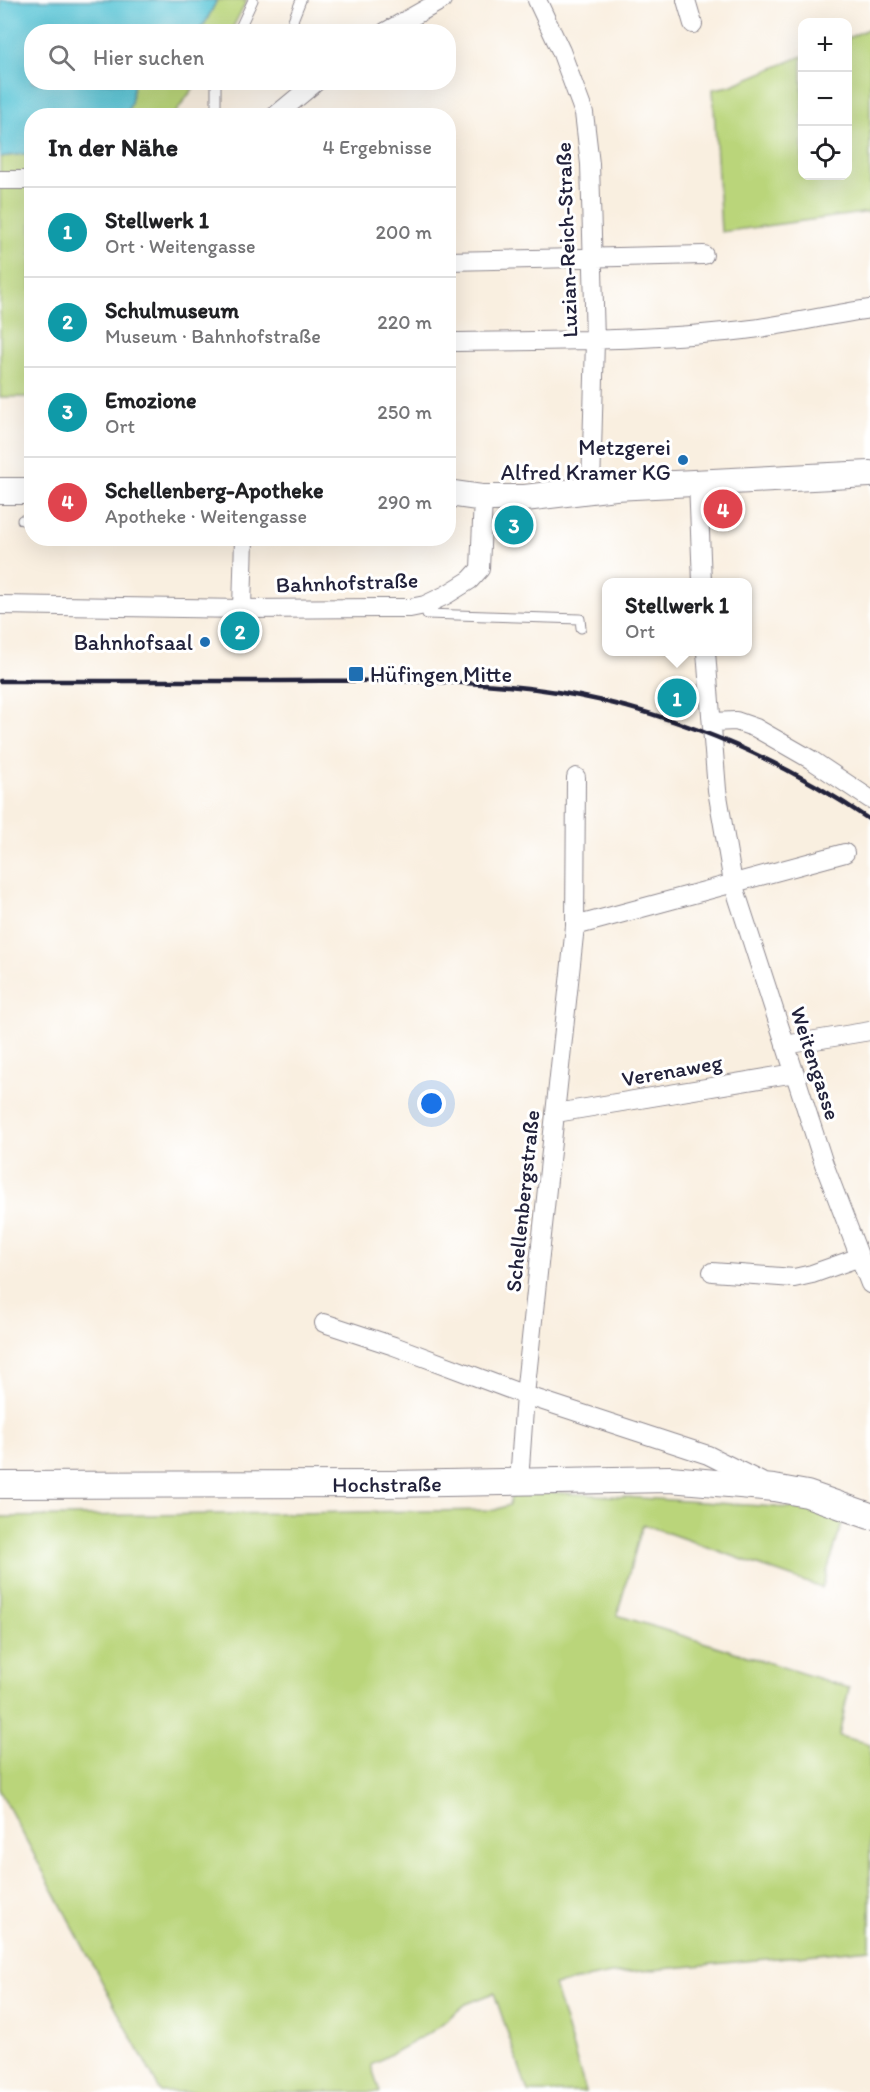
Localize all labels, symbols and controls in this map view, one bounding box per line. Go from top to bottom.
map controls [798,18,852,180]
button: + [798,18,852,72]
search box [24,24,456,90]
icon: search [45,41,78,74]
text: Hier suchen [93,44,204,71]
button: − [798,72,852,126]
button: locate [798,126,852,180]
text: In der Nähe [48,131,178,163]
text: 4 Ergebnisse [322,135,432,159]
street label: Luzian-Reich-Straße [550,142,583,338]
text: Stellwerk 1 [105,207,209,234]
text: 1 [63,220,72,244]
text: 200 m [376,220,432,244]
text: Ort · Weitengasse [105,234,256,258]
text: Schulmuseum [105,297,239,324]
text: 2 [62,310,73,334]
text: 220 m [377,310,432,334]
text: Museum · Bahnhofstraße [105,324,321,348]
text: Emozione [105,387,197,414]
text: 3 [62,400,73,424]
text: 250 m [377,400,432,424]
text: Ort [105,414,135,438]
place label: Metzgerei Alfred Kramer KG [501,434,671,486]
marker: Metzgerei Alfred Kramer KG [676,453,690,467]
text: Schellenberg-Apotheke [105,477,324,504]
pin: 4 [704,486,742,532]
text: 4 [61,490,74,514]
text: 290 m [377,490,432,514]
pin: 3 [494,502,534,548]
text: Apotheke · Weitengasse [105,504,307,528]
street label: Bahnhofstraße [275,567,419,598]
popup [602,578,752,656]
text: Stellwerk 1 [625,592,729,619]
pin: 2 [220,608,260,654]
text: Ort [625,619,655,643]
place label: Bahnhofsaal [74,629,193,656]
marker: Bahnhofsaal [198,635,212,649]
place label: Hüfingen Mitte [370,661,512,688]
marker: Hüfingen Mitte [347,665,365,683]
pin: 1 [658,676,696,720]
street label: Weitengasse [785,1003,847,1123]
street label: Verenaweg [620,1048,725,1093]
your location [417,1089,446,1118]
street label: Schellenbergstraße [500,1109,545,1293]
street label: Hochstraße [332,1470,442,1498]

